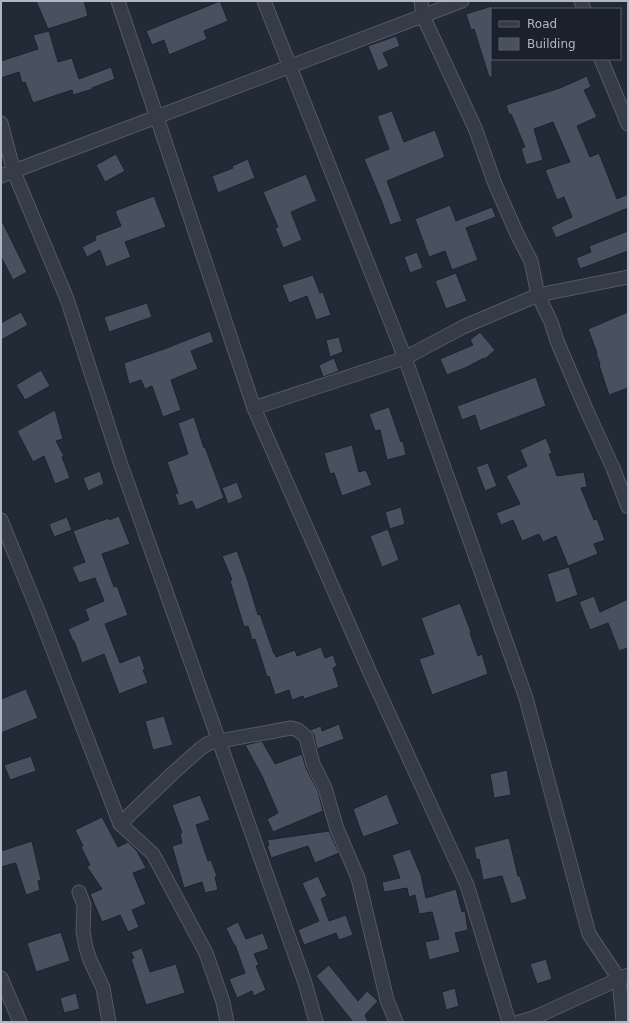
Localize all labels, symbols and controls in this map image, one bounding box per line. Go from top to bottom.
legend [491,8,621,60]
text: Road [527,17,557,31]
text: Building [527,37,576,51]

